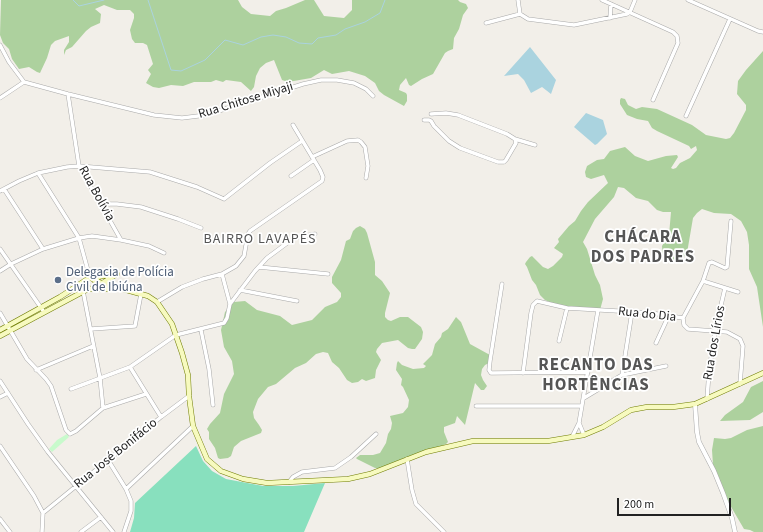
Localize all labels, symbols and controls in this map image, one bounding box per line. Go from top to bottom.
street label: Rua Chitose Miyaji [197,79,295,123]
street label: Rua Bolívia [74,164,118,224]
district label: CHÁCARA DOS PADRES [591,228,695,268]
district label: BAIRRO LAVAPÉS [203,232,317,248]
place label: Delegacia de Polícia Civil de Ibiúna [66,265,174,296]
marker: Delegacia de Polícia Civil de Ibiúna [53,275,63,285]
street label: Rua do Dia [617,304,677,326]
street label: Rua dos Lírios [701,304,729,382]
district label: RECANTO DAS HORTÊNCIAS [538,356,654,396]
street label: Rua José Bonifácio [71,416,161,492]
scale bar [619,490,733,516]
text: 200 m [624,496,654,513]

